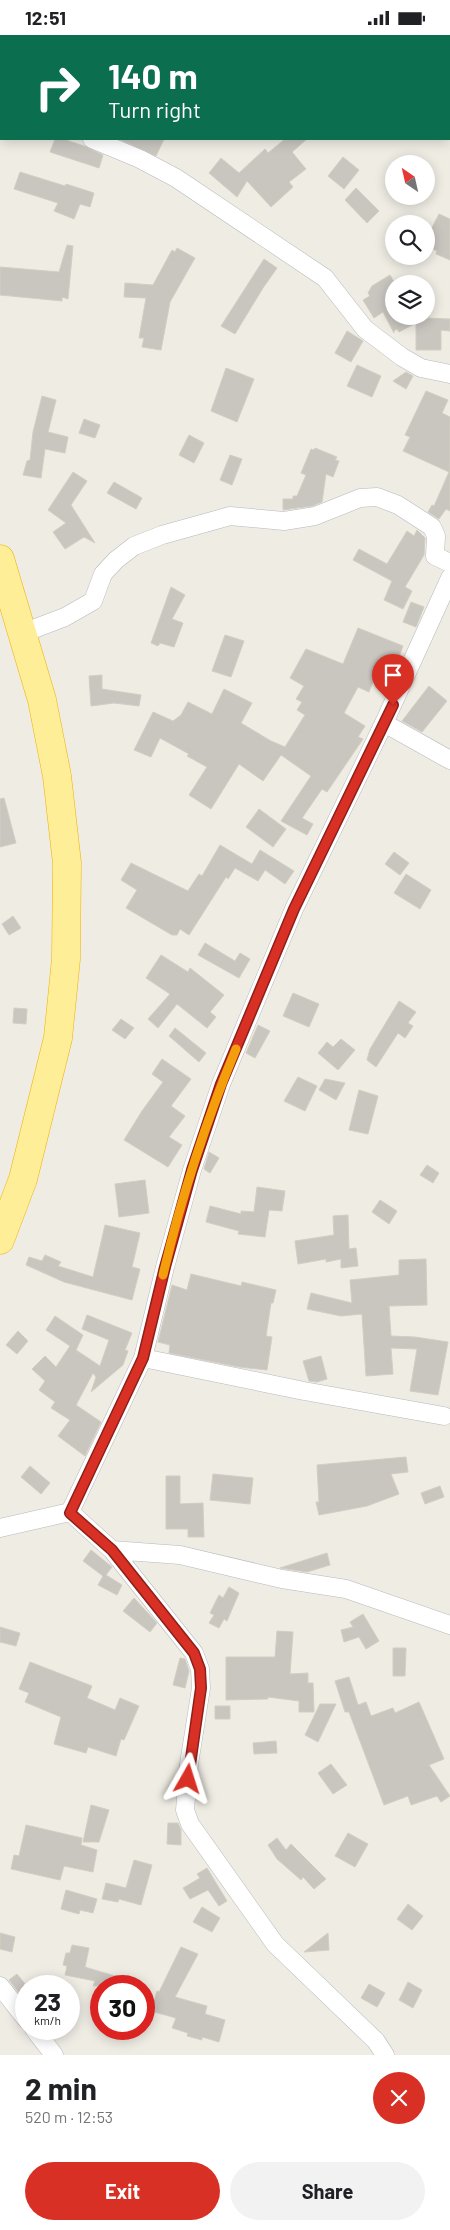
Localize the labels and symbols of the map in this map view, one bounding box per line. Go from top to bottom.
north arrow [385,155,435,205]
pin [372,654,414,705]
position arrow [161,1752,213,1804]
speed limit sign: 30 [90,1975,155,2040]

